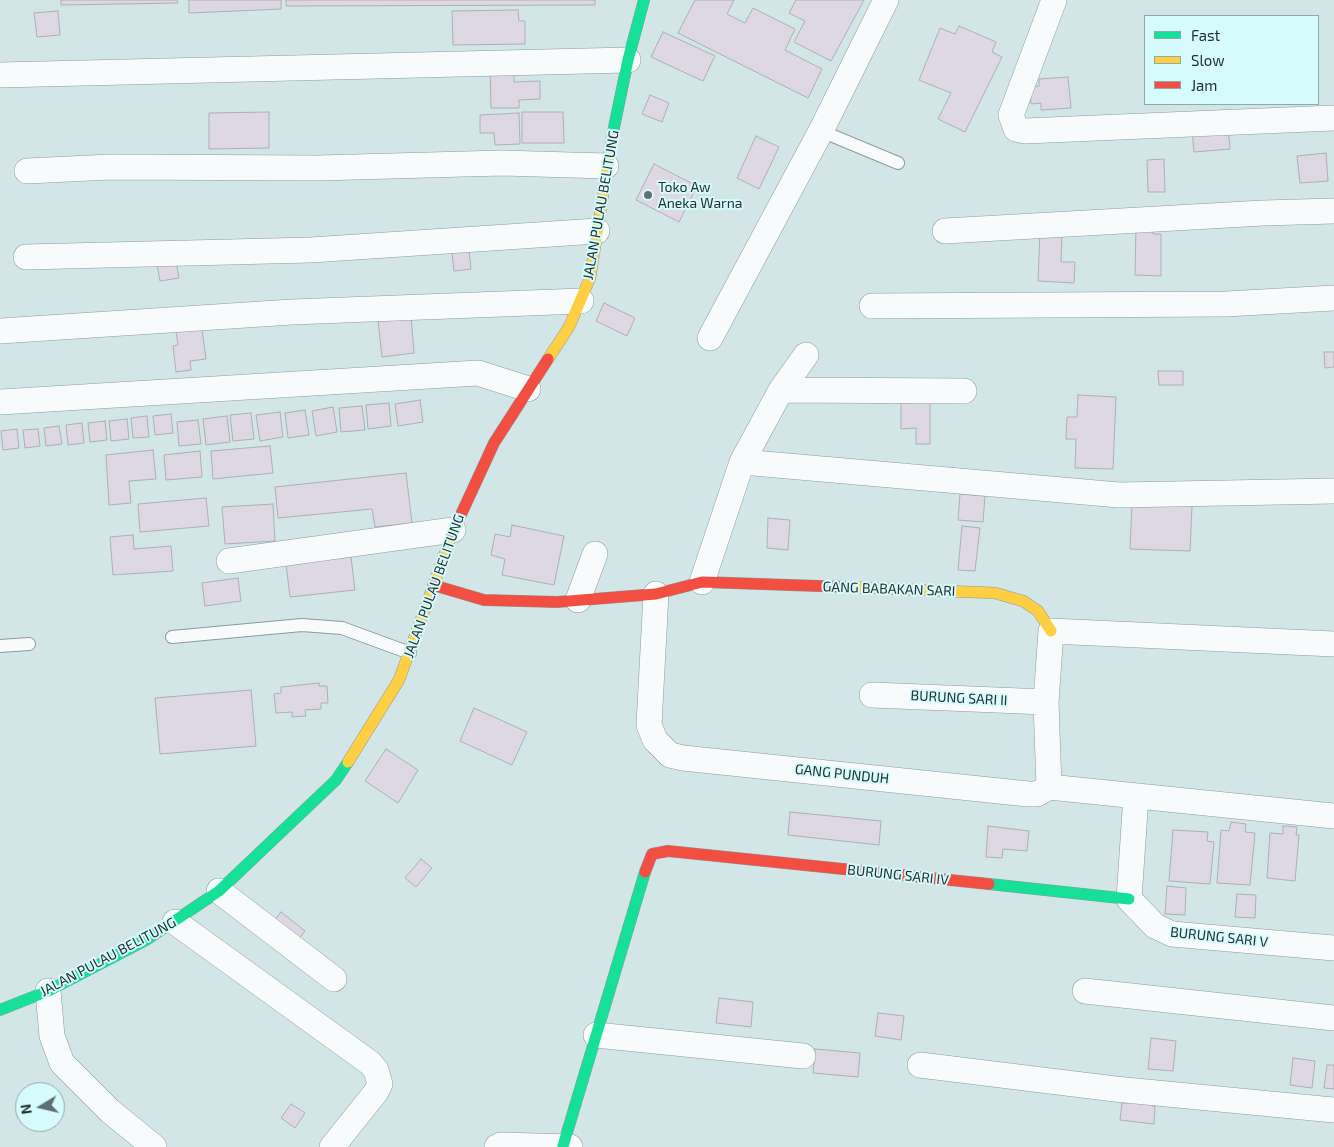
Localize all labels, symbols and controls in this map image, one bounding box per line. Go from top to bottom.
legend [1144,15,1319,105]
text: Fast [1191,26,1220,44]
text: Slow [1191,51,1225,69]
text: Jam [1191,76,1217,94]
street label: JALAN PULAU BELITUNG [580,129,622,281]
place label: Toko Aw Aneka Warna [658,179,743,212]
marker: Toko Aw Aneka Warna [642,189,654,201]
street label: JALAN PULAU BELITUNG [400,512,468,660]
street label: GANG BABAKAN SARI [822,578,956,600]
street label: BURUNG SARI II [910,687,1008,709]
street label: GANG PUNDUH [794,761,890,787]
street label: BURUNG SARI IV [846,861,950,889]
street label: JALAN PULAU BELITUNG [37,914,179,1000]
street label: BURUNG SARI V [1169,924,1269,950]
north arrow [15,1082,65,1132]
text: N [16,1103,35,1116]

